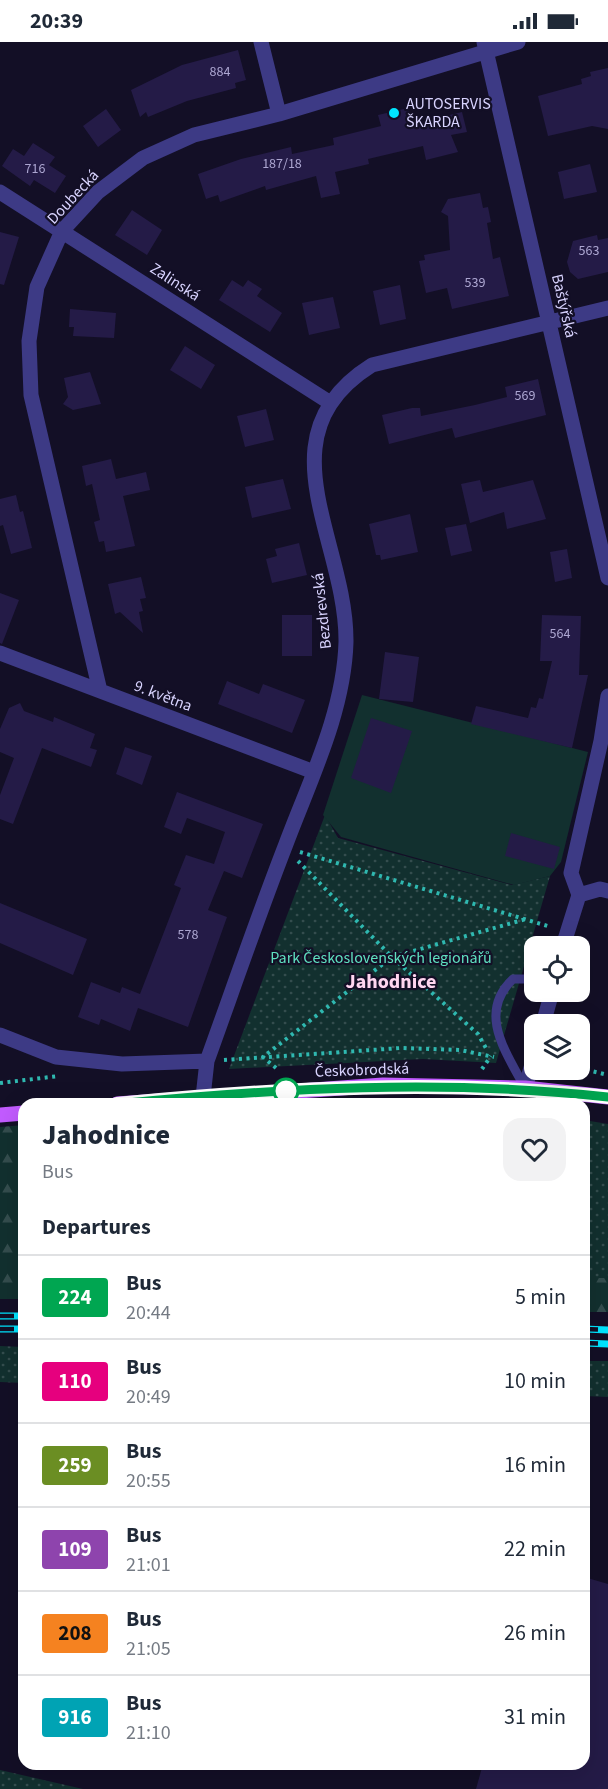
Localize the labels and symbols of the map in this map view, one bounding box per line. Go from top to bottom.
house number: 884 [210,62,230,82]
place label: AUTOSERVIS ŠKARDA [406,93,491,133]
marker: AUTOSERVIS ŠKARDA [387,106,401,120]
house number: 187/18 [262,154,302,174]
house number: 716 [25,159,45,179]
street label: Doubecká [42,165,104,229]
house number: 563 [579,241,599,261]
street label: Zalinská [146,258,204,306]
street label: Baštýřská [546,272,582,340]
house number: 539 [465,273,485,293]
house number: 569 [515,386,535,406]
street label: Bezdrevská [307,572,337,650]
house number: 564 [550,624,570,644]
street label: 9. května [131,675,195,717]
house number: 578 [178,925,198,945]
park label: Park Československých legionářů [270,947,492,969]
district label: Jahodnice [346,968,436,996]
street label: Českobrodská [314,1057,410,1083]
unlabelled marker [273,1078,299,1104]

